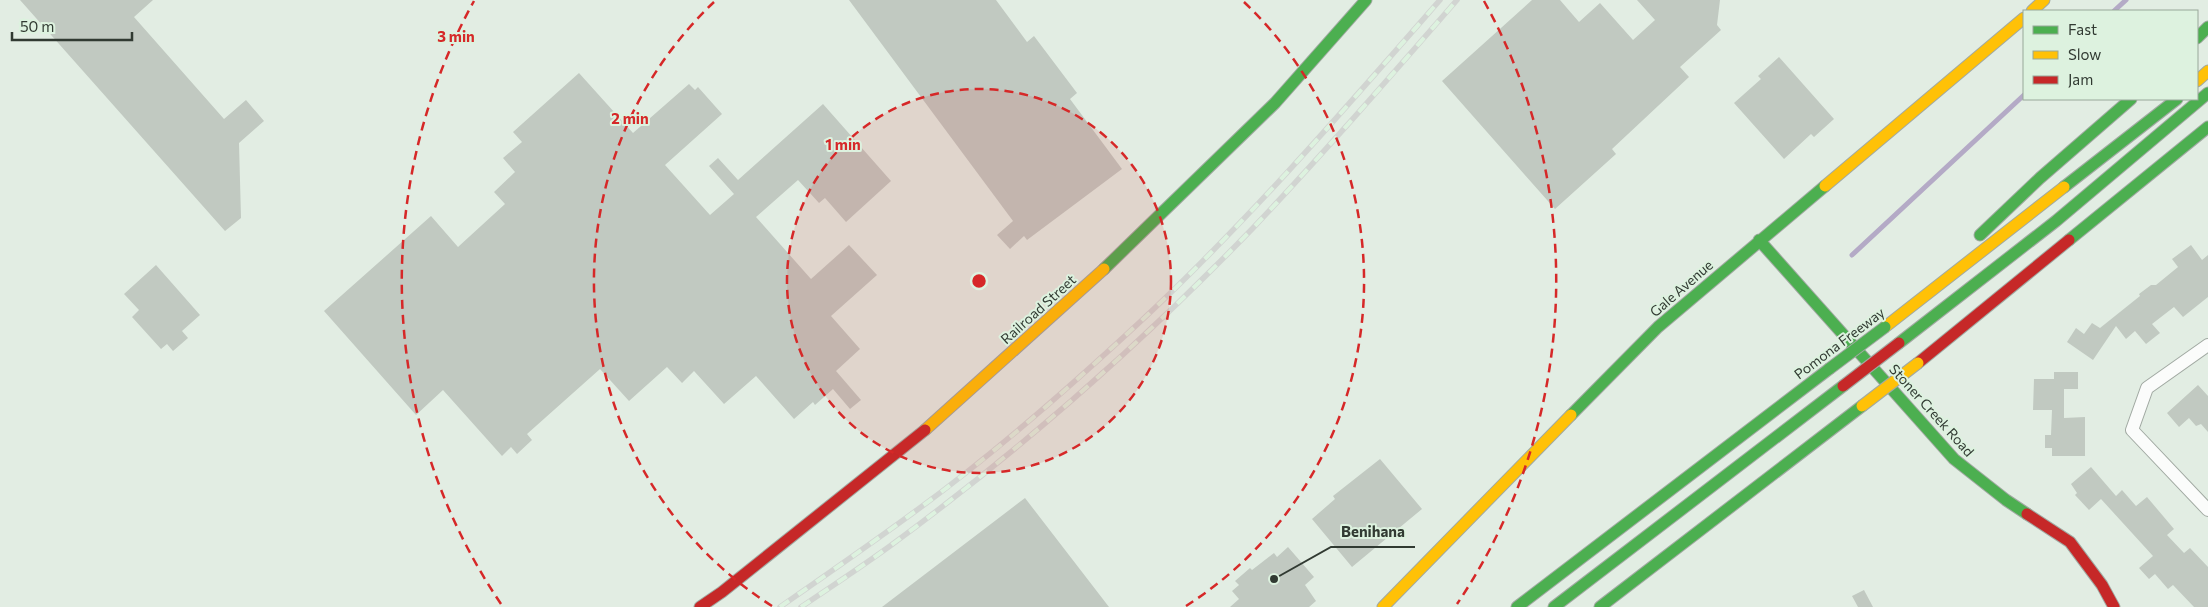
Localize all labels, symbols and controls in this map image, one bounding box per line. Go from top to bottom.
scale bar [12,10,132,42]
legend [2023,10,2198,100]
text: 50 m [20,17,54,35]
text: Fast [2068,20,2097,38]
text: 3 min [437,27,475,45]
text: Slow [2068,45,2101,63]
text: Jam [2068,70,2093,88]
text: 2 min [611,109,649,127]
text: 1 min [825,135,861,153]
street label: Gale Avenue [1646,256,1716,320]
street label: Railroad Street [997,271,1079,347]
centre of rings [970,272,988,290]
street label: Pomona Freeway [1790,303,1888,383]
street label: Stoner Creek Road [1886,360,1978,460]
callout: Benihana [1331,517,1415,547]
text: Benihana [1341,522,1405,540]

